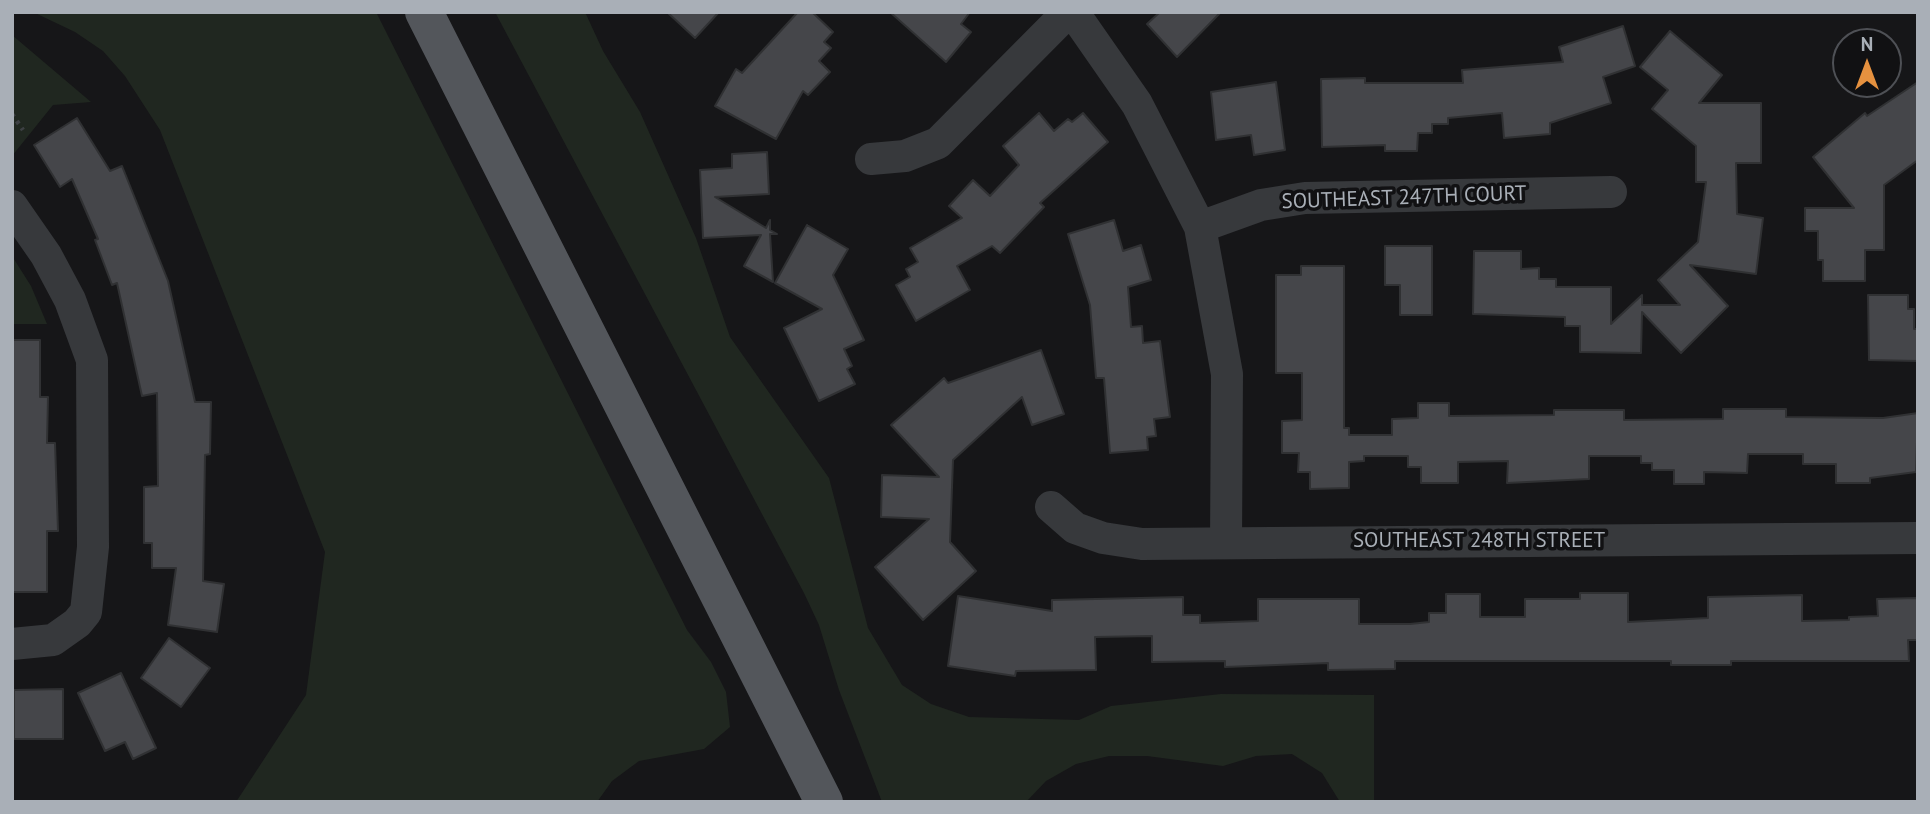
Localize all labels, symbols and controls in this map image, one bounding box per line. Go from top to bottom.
north arrow [1832,28,1902,98]
text: N [1861,32,1873,56]
street label: SOUTHEAST 247TH COURT [1281,181,1527,215]
street label: SOUTHEAST 248TH STREET [1353,528,1605,554]

